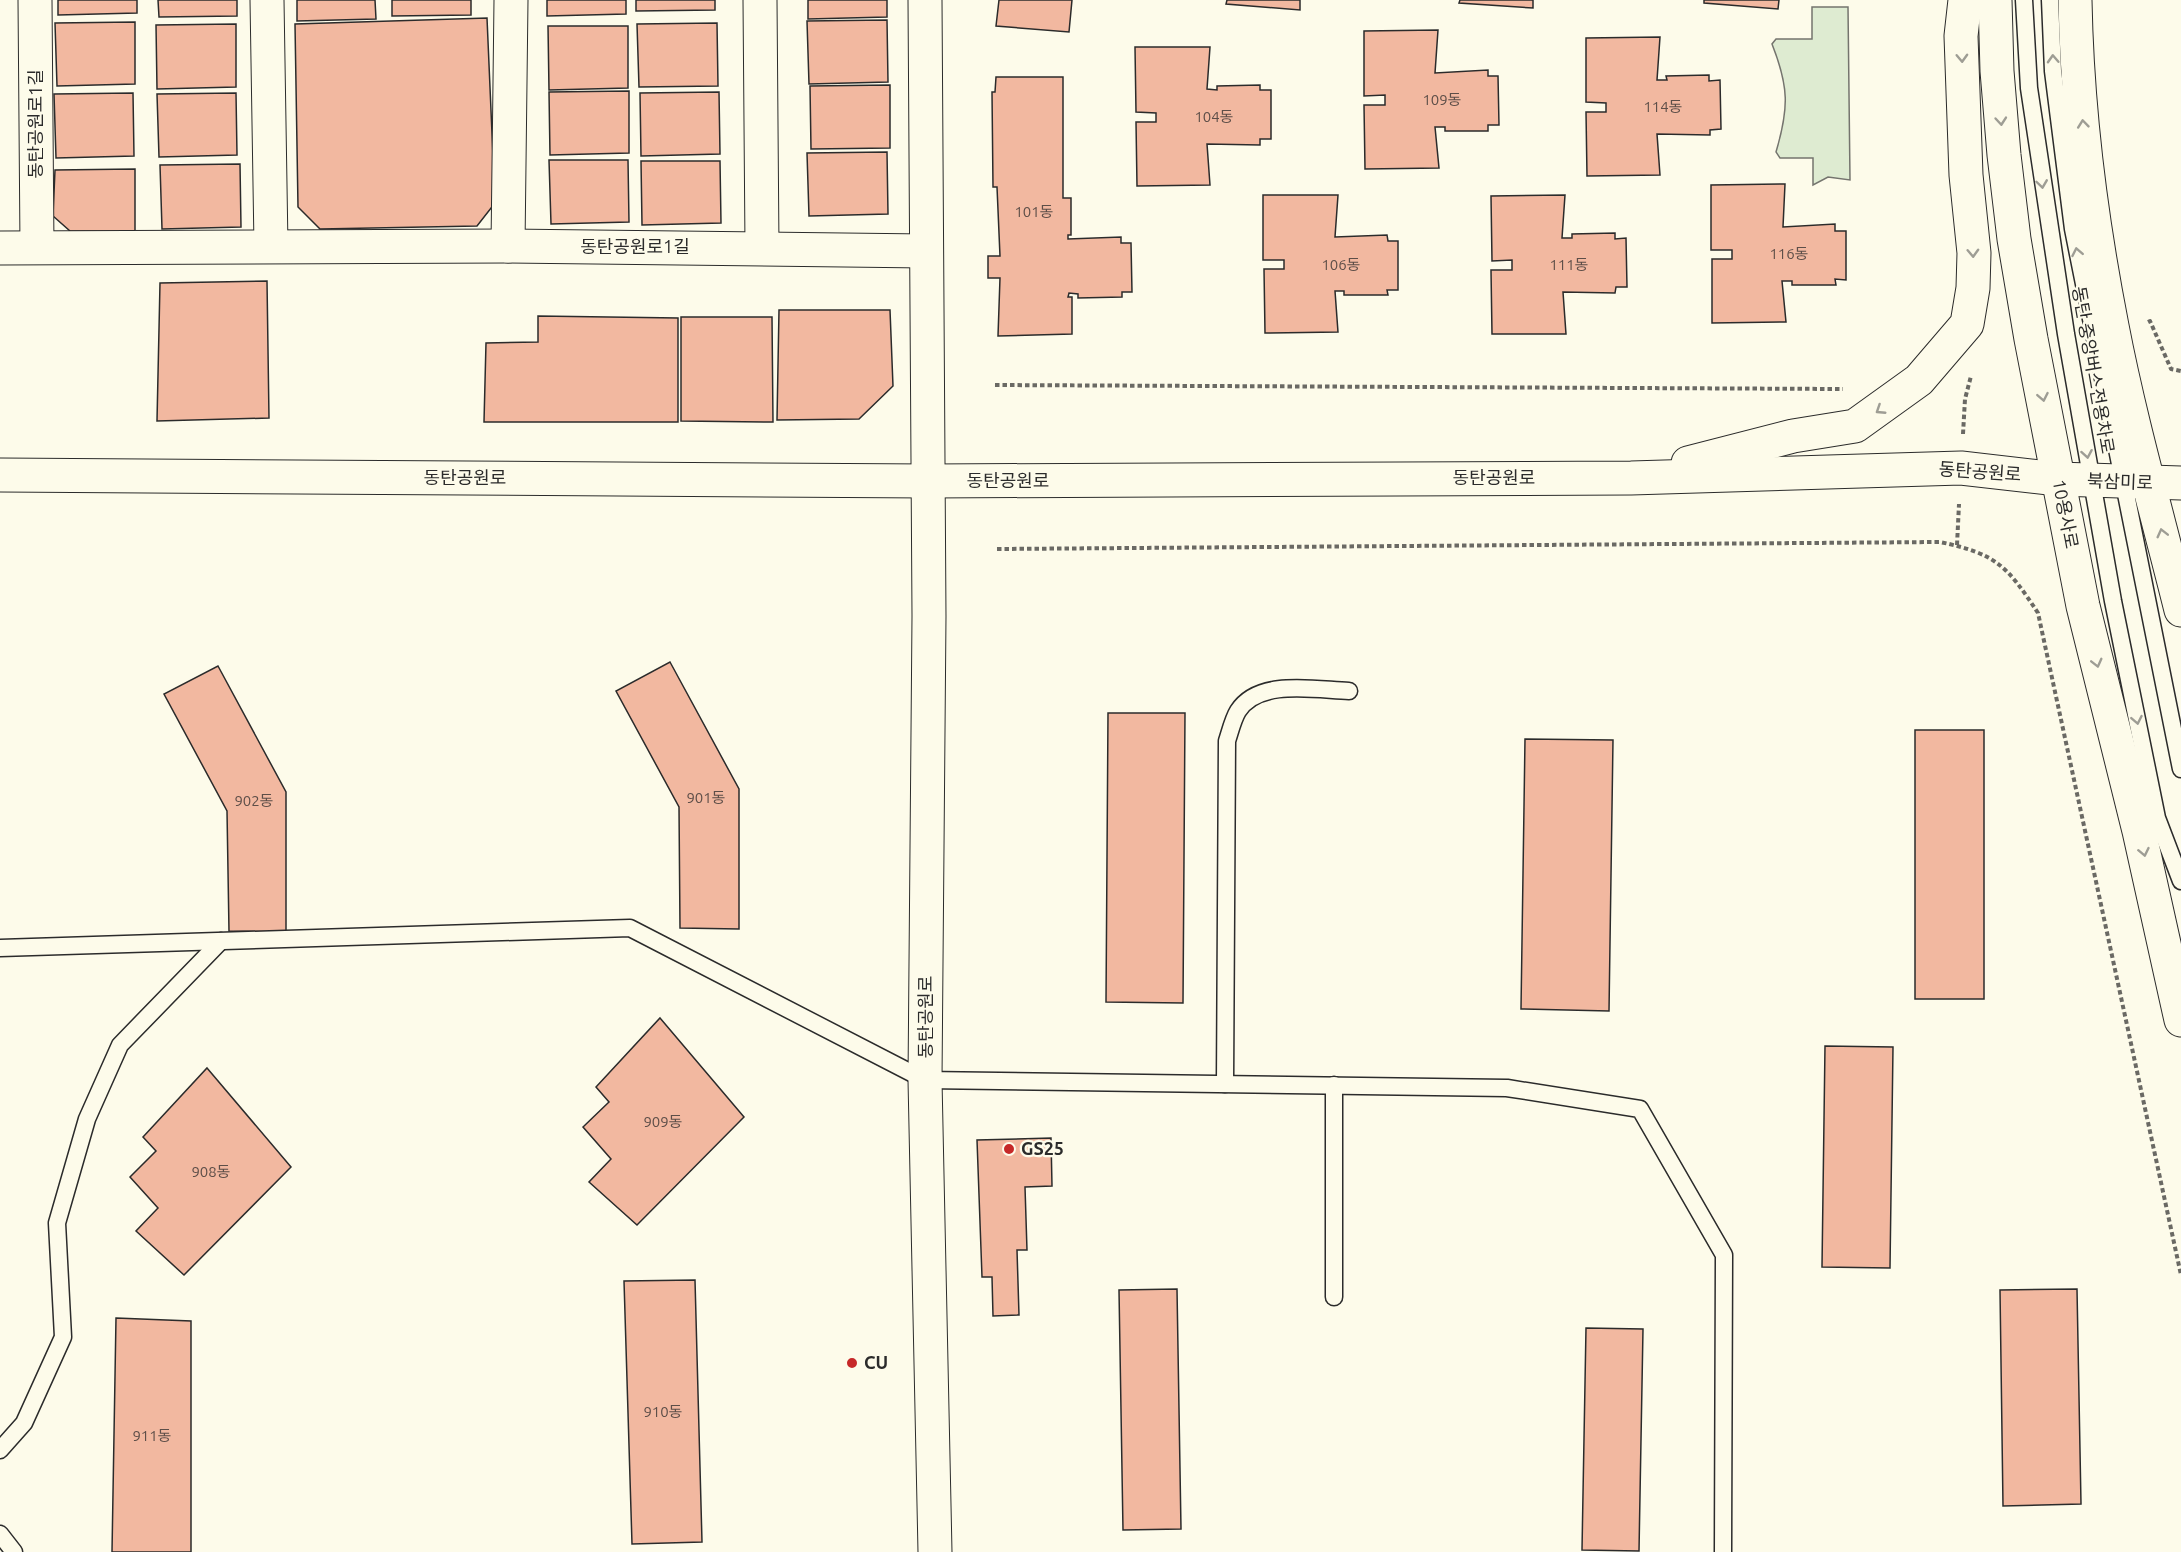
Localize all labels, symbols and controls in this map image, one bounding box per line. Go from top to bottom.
one-way arrow [1956,54,1969,63]
one-way arrow [2046,54,2059,63]
street label: 동탄공원로1길 [25,69,45,179]
house number: 109동 [1422,91,1462,108]
house number: 114동 [1643,98,1683,115]
house number: 104동 [1194,108,1234,125]
one-way arrow [1994,117,2007,126]
one-way arrow [2077,119,2090,128]
one-way arrow [2035,179,2047,188]
house number: 101동 [1014,203,1054,220]
street label: 동탄공원로1길 [580,236,690,256]
house number: 116동 [1769,245,1809,262]
one-way arrow [2071,247,2084,257]
one-way arrow [1967,248,1980,257]
house number: 106동 [1321,256,1361,273]
house number: 111동 [1549,256,1589,273]
street label: 동탄 중앙버스전용차로 [2069,285,2119,455]
one-way arrow [2036,391,2049,401]
one-way arrow [1876,403,1887,414]
one-way arrow [2080,448,2093,458]
street label: 동탄공원로 [1938,458,2022,484]
street label: 동탄공원로 [424,467,506,487]
street label: 동탄공원로 [1453,467,1535,487]
street label: 동탄공원로 [967,470,1049,490]
street label: 북삼미로 [2087,470,2153,492]
street label: 10용사로 [2049,478,2082,550]
one-way arrow [2157,528,2170,538]
one-way arrow [2090,657,2103,667]
one-way arrow [2130,714,2143,724]
house number: 901동 [686,789,726,806]
house number: 902동 [234,792,274,809]
one-way arrow [2137,847,2150,857]
street label: 동탄공원로 [915,976,935,1058]
house number: 909동 [643,1113,683,1130]
place label: GS25 [1021,1138,1064,1158]
marker: GS25 [1002,1142,1016,1156]
house number: 908동 [191,1163,231,1180]
place label: CU [864,1352,888,1372]
marker: CU [845,1356,859,1370]
house number: 910동 [643,1403,683,1420]
house number: 911동 [132,1427,172,1444]

